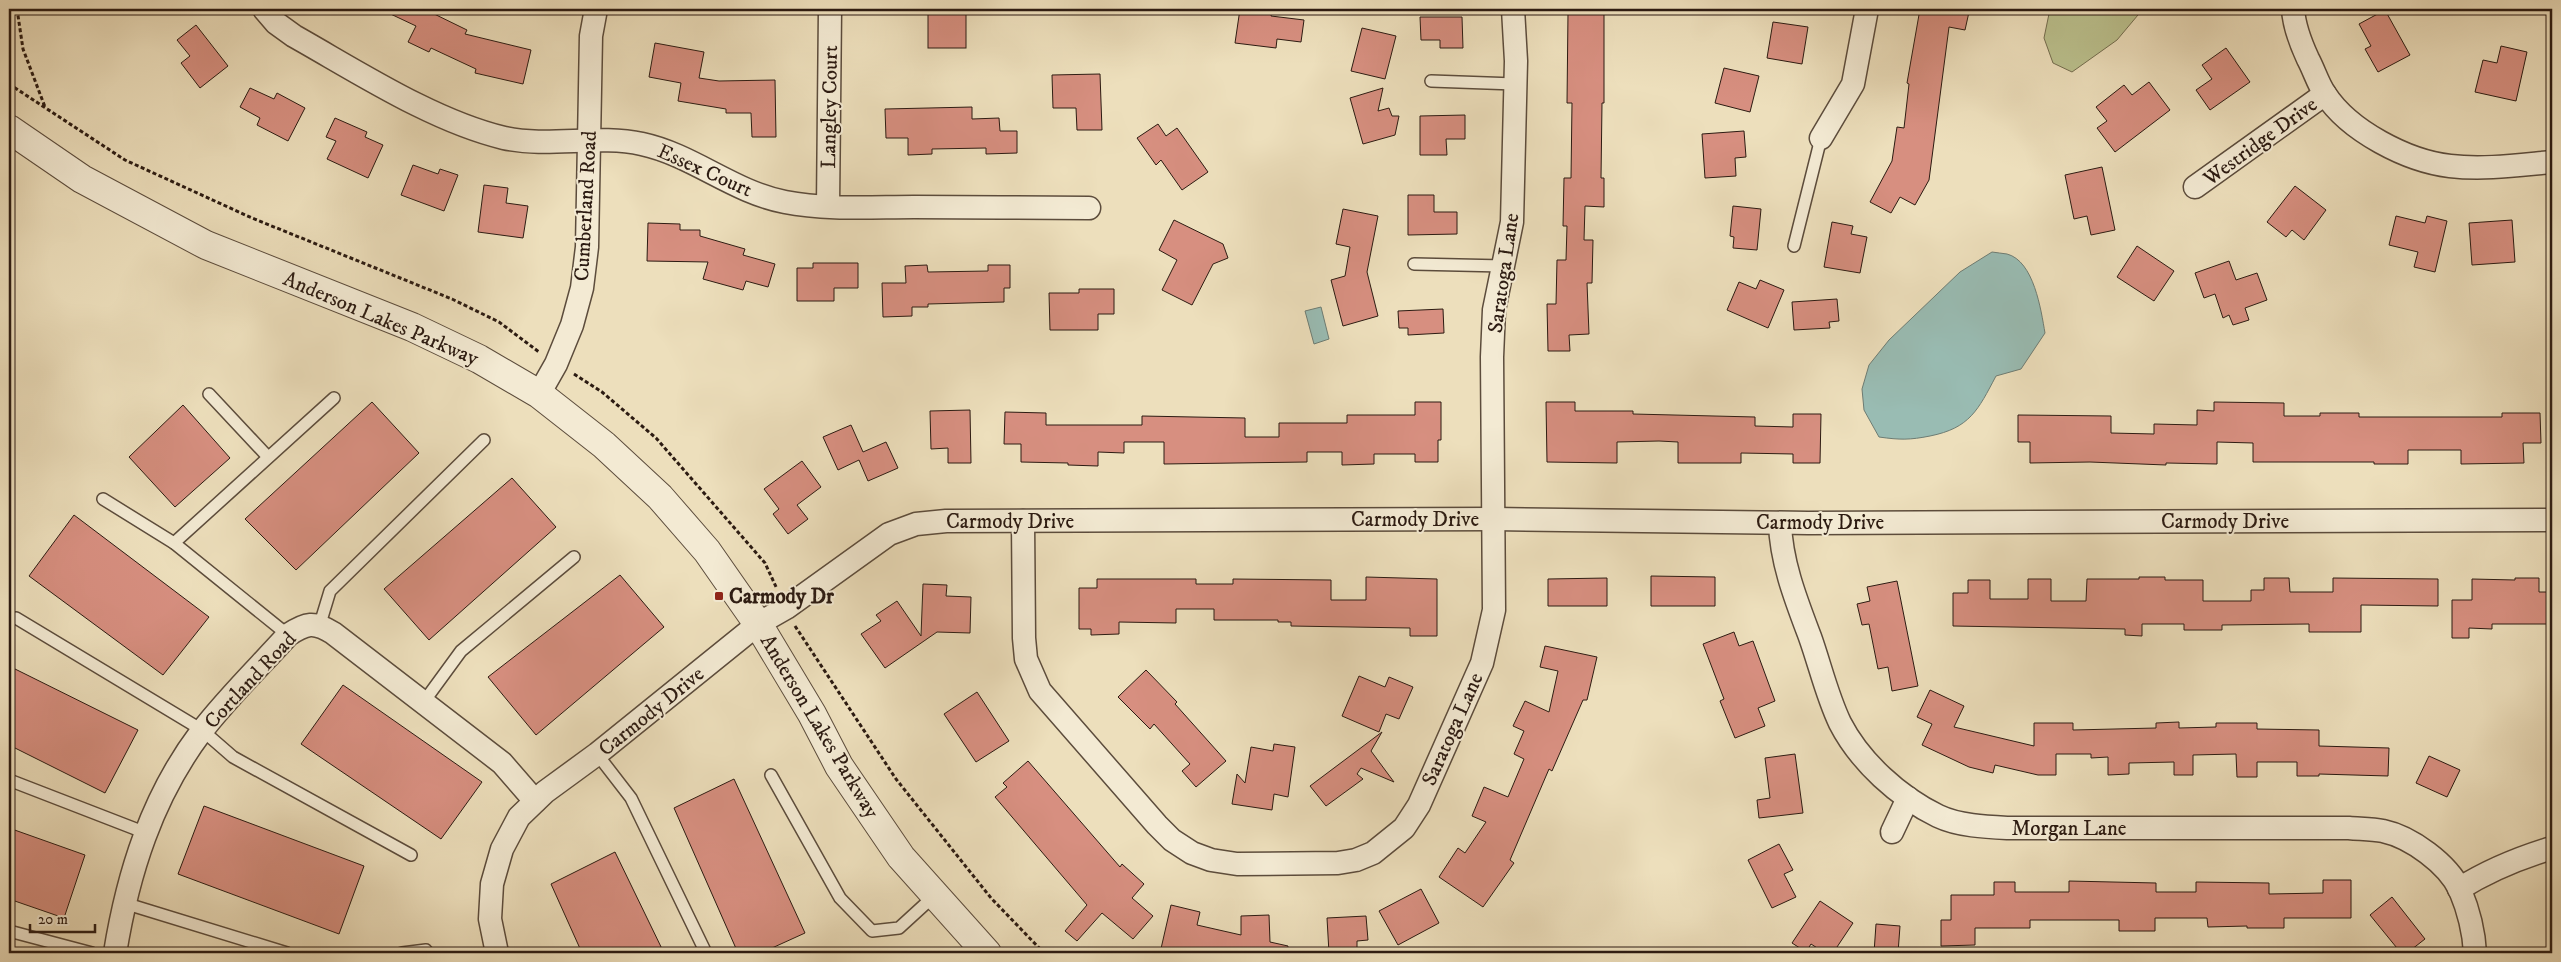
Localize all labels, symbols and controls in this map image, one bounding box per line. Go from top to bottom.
street label: Langley Court [816,45,844,169]
street label: Westridge Drive [2198,92,2323,192]
street label: Cumberland Road [569,130,603,282]
street label: Essex Court [653,138,756,203]
street label: Saratoga Lane [1483,211,1525,335]
street label: Anderson Lakes Parkway [279,266,483,372]
street label: Carmody Drive [1351,507,1479,533]
street label: Carmody Drive [946,509,1074,535]
street label: Carmody Drive [2161,509,2289,535]
street label: Carmody Drive [1756,510,1884,536]
place label: Carmody Dr [729,584,835,610]
marker: Carmody Dr [713,590,725,602]
street label: Cortland Road [199,626,303,735]
street label: Anderson Lakes Parkway [754,630,885,824]
street label: Carmody Drive [594,661,710,762]
street label: Saratoga Lane [1416,669,1490,790]
street label: Morgan Lane [2011,816,2127,842]
scale bar [30,902,95,934]
text: 20 m [38,910,68,929]

